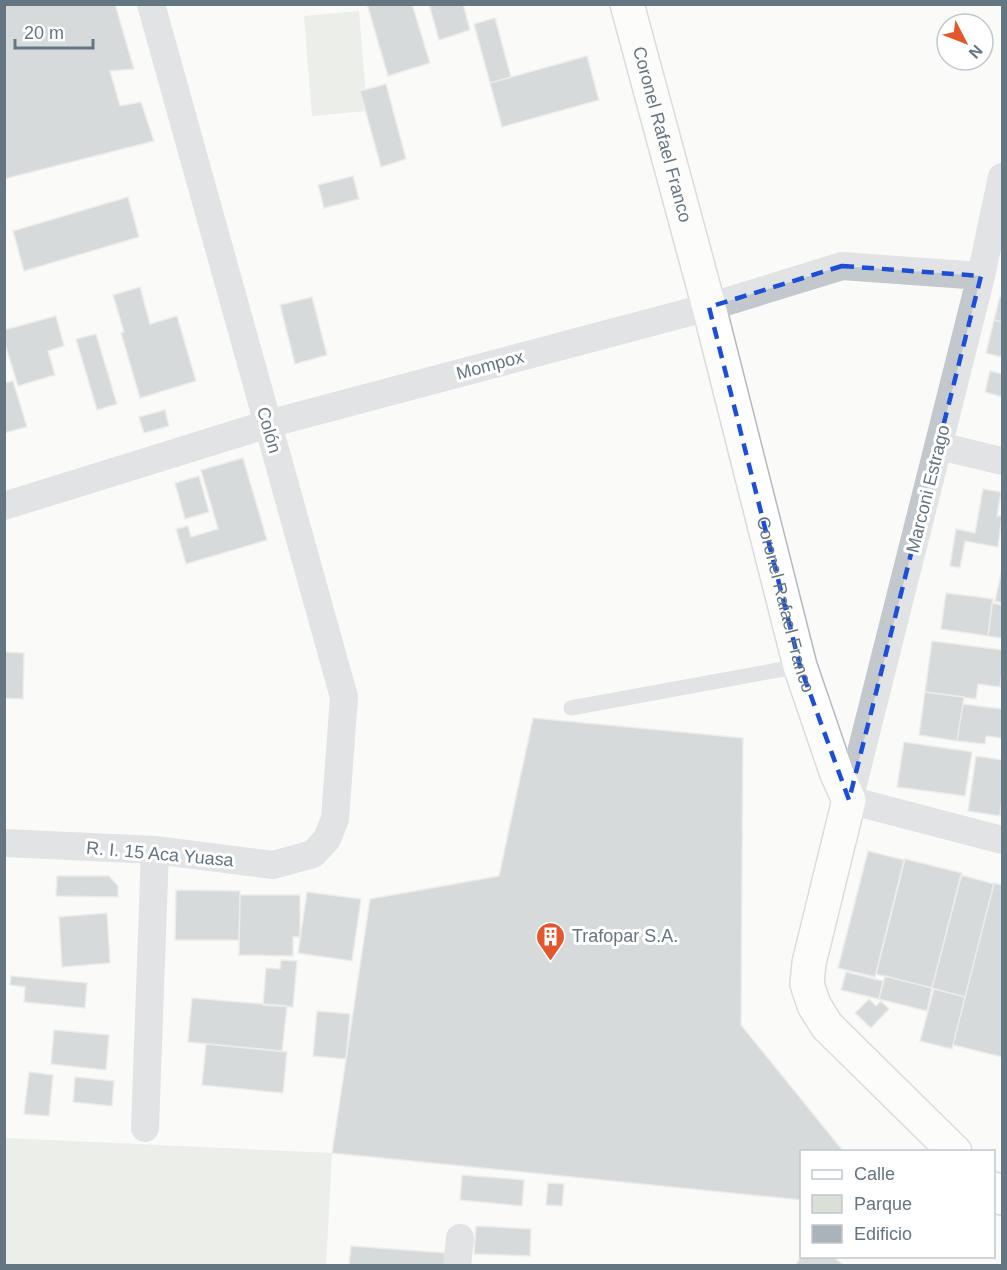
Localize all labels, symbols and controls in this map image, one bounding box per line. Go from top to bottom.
scale bar [15,12,93,50]
north arrow [935,12,995,72]
text: 20 m [24,23,64,43]
text: N [966,42,986,62]
street label: Coronel Rafael Franco [629,44,696,224]
street label: Mompox [454,346,526,384]
street label: Colón [253,405,285,455]
street label: Marconi Estrago [902,423,954,555]
street label: Coronel Rafael Franco [753,514,818,695]
street label: R. I. 15 Aca Yuasa [86,838,235,870]
building icon: Trafopar S.A. [535,920,567,962]
place label: Trafopar S.A. [572,926,678,946]
legend [800,1150,995,1258]
text: Calle [854,1164,895,1184]
text: Parque [854,1194,912,1214]
text: Edificio [854,1224,912,1244]

